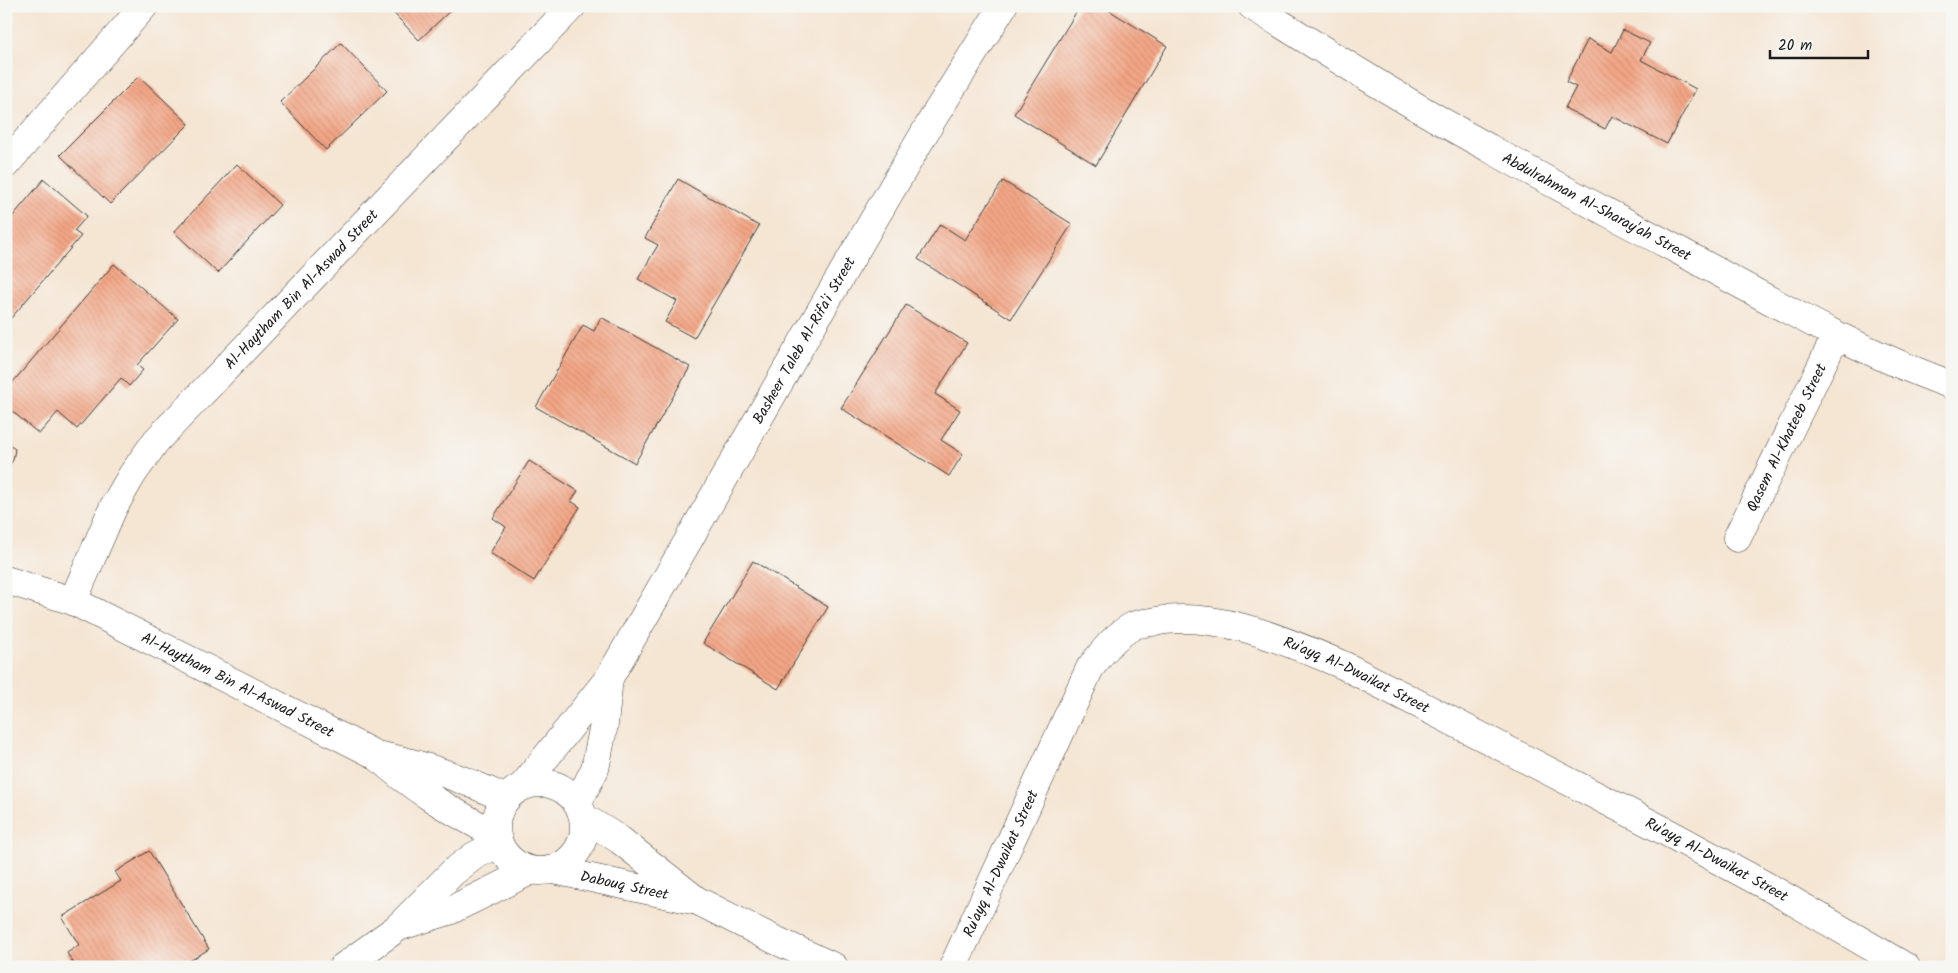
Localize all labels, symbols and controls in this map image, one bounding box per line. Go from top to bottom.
scale bar [1770,28,1868,60]
text: 20 m [1778,34,1812,58]
street label: Abdulrahman Al-Sharay'ah Street [1497,147,1695,268]
street label: Al-Haytham Bin Al-Aswad Street [219,204,385,375]
street label: Basheer Taleb Al-Rifa'i Street [747,252,863,429]
street label: Qasem Al-Khateeb Street [1741,359,1834,516]
street label: Al-Haytham Bin Al-Aswad Street [137,626,338,745]
street label: Ru'ayq Al-Dwaikat Street [1280,631,1434,721]
street label: Ru'ayq Al-Dwaikat Street [957,786,1046,941]
street label: Ru'ayq Al-Dwaikat Street [1641,812,1792,909]
street label: Dabouq Street [578,865,671,907]

